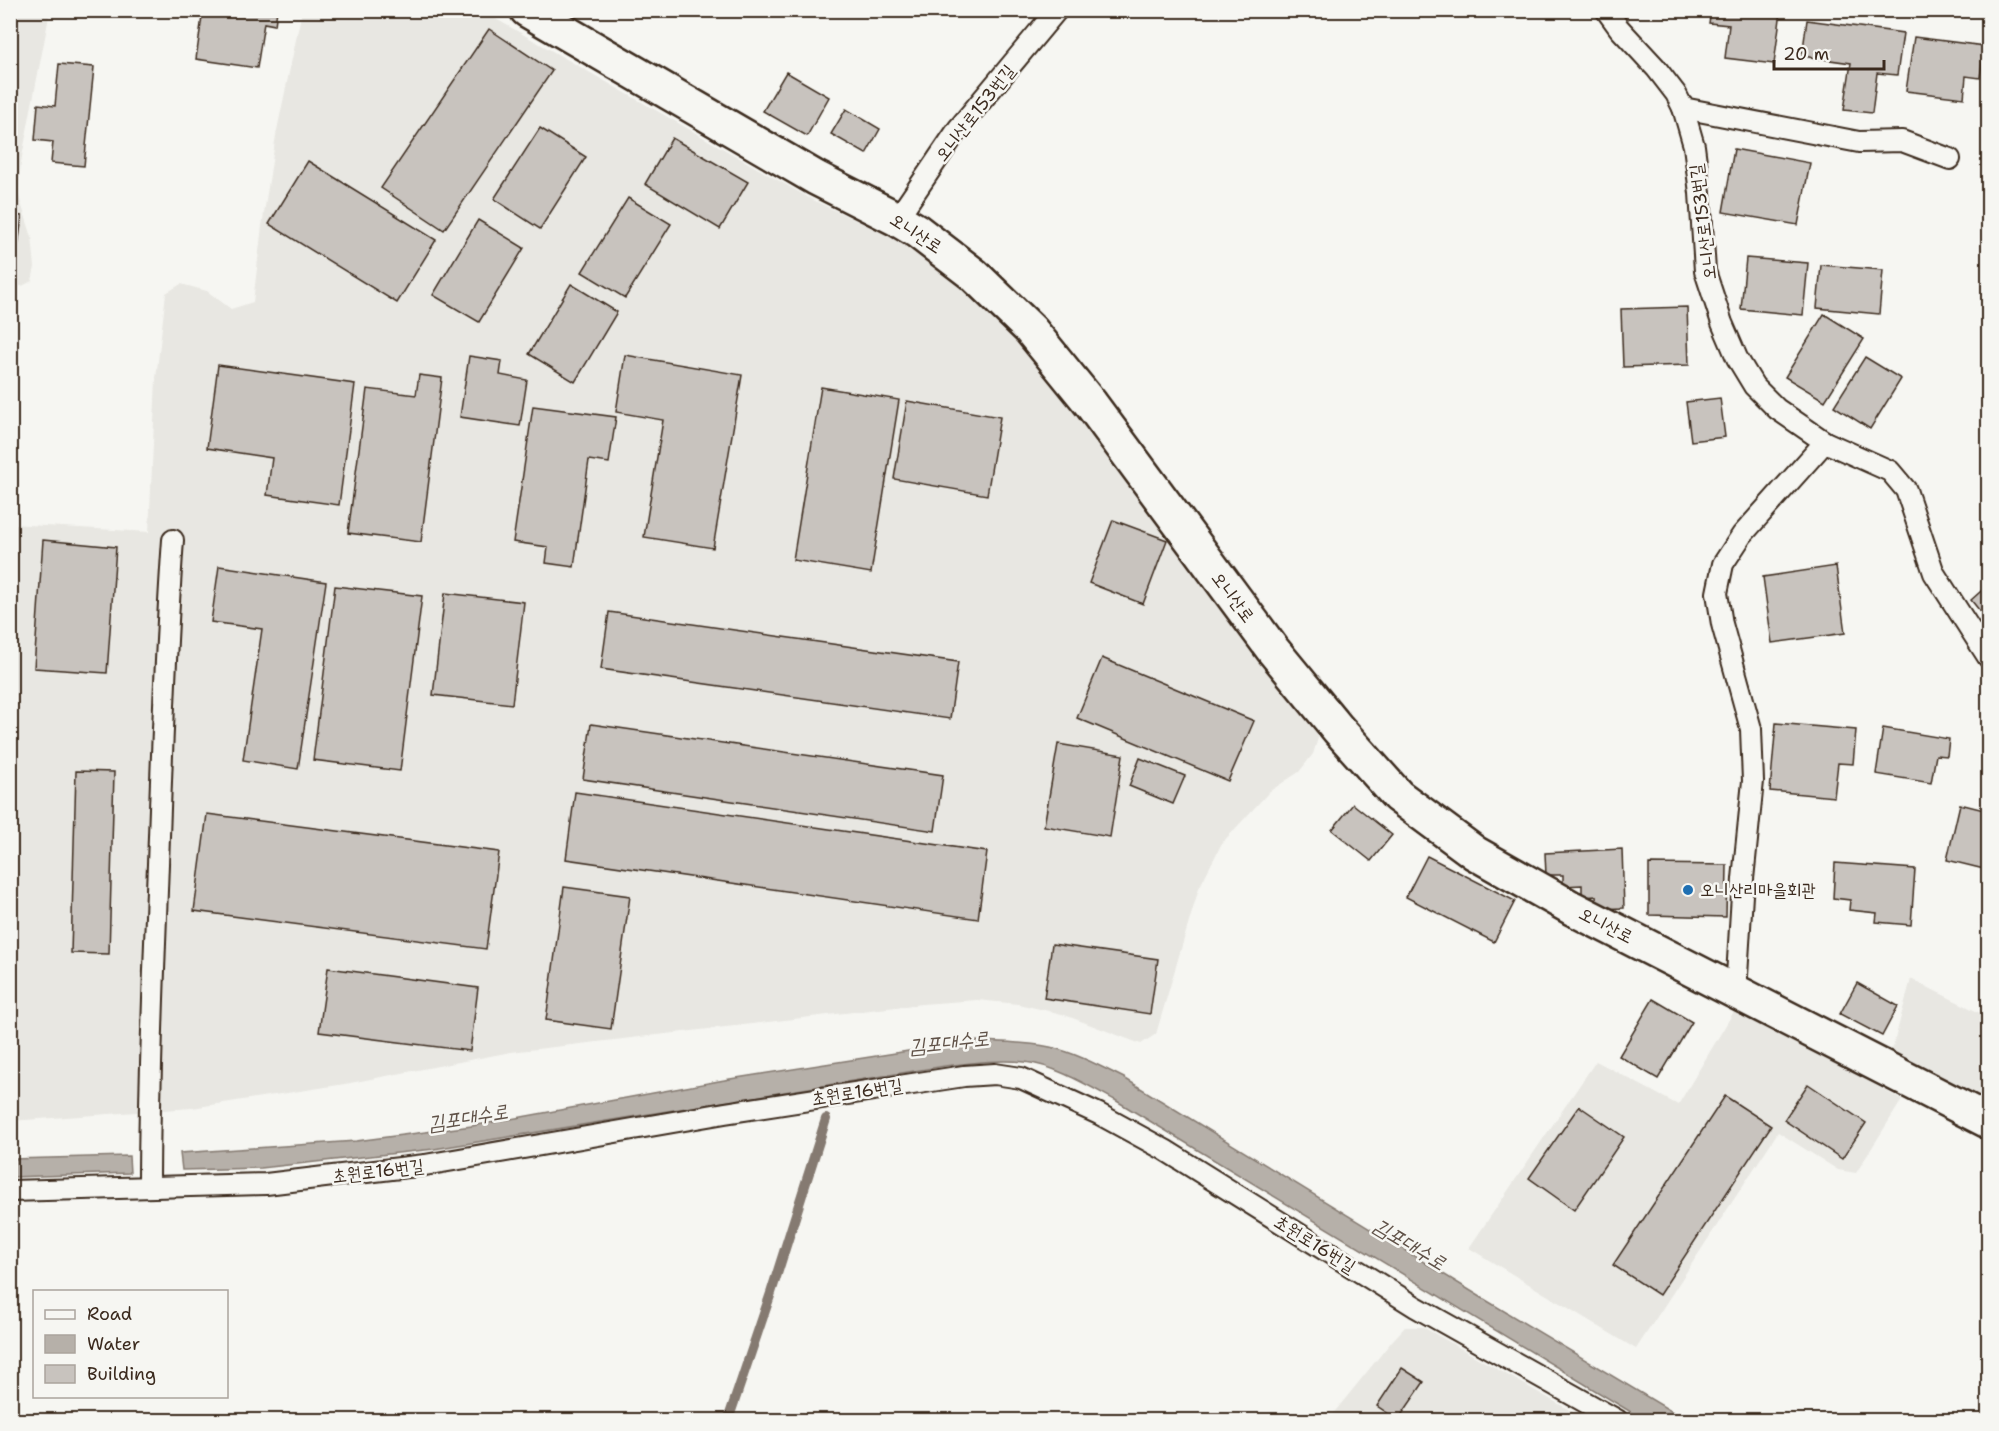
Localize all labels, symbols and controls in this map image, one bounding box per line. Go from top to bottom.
scale bar [1774,33,1884,71]
text: 20 m [1783,42,1829,66]
street label: 오니산로153번길 [930,59,1021,166]
street label: 오니산로153번길 [1684,162,1722,281]
street label: 오니산로 [885,207,947,259]
street label: 오니산로 [1206,567,1260,627]
place label: 오니산리마을회관 [1700,878,1816,902]
marker: 오니산리마을회관 [1681,883,1695,897]
street label: 오니산로 [1575,901,1637,949]
water label: 김포대수로 [908,1025,990,1059]
street label: 초원로16번길 [810,1073,905,1111]
water label: 김포대수로 [426,1098,510,1136]
street label: 초원로16번길 [331,1153,426,1189]
street label: 초원로16번길 [1270,1209,1361,1279]
water label: 김포대수로 [1369,1212,1451,1276]
legend [33,1290,228,1398]
text: Road [87,1302,132,1326]
text: Water [87,1332,140,1356]
text: Building [87,1362,156,1386]

